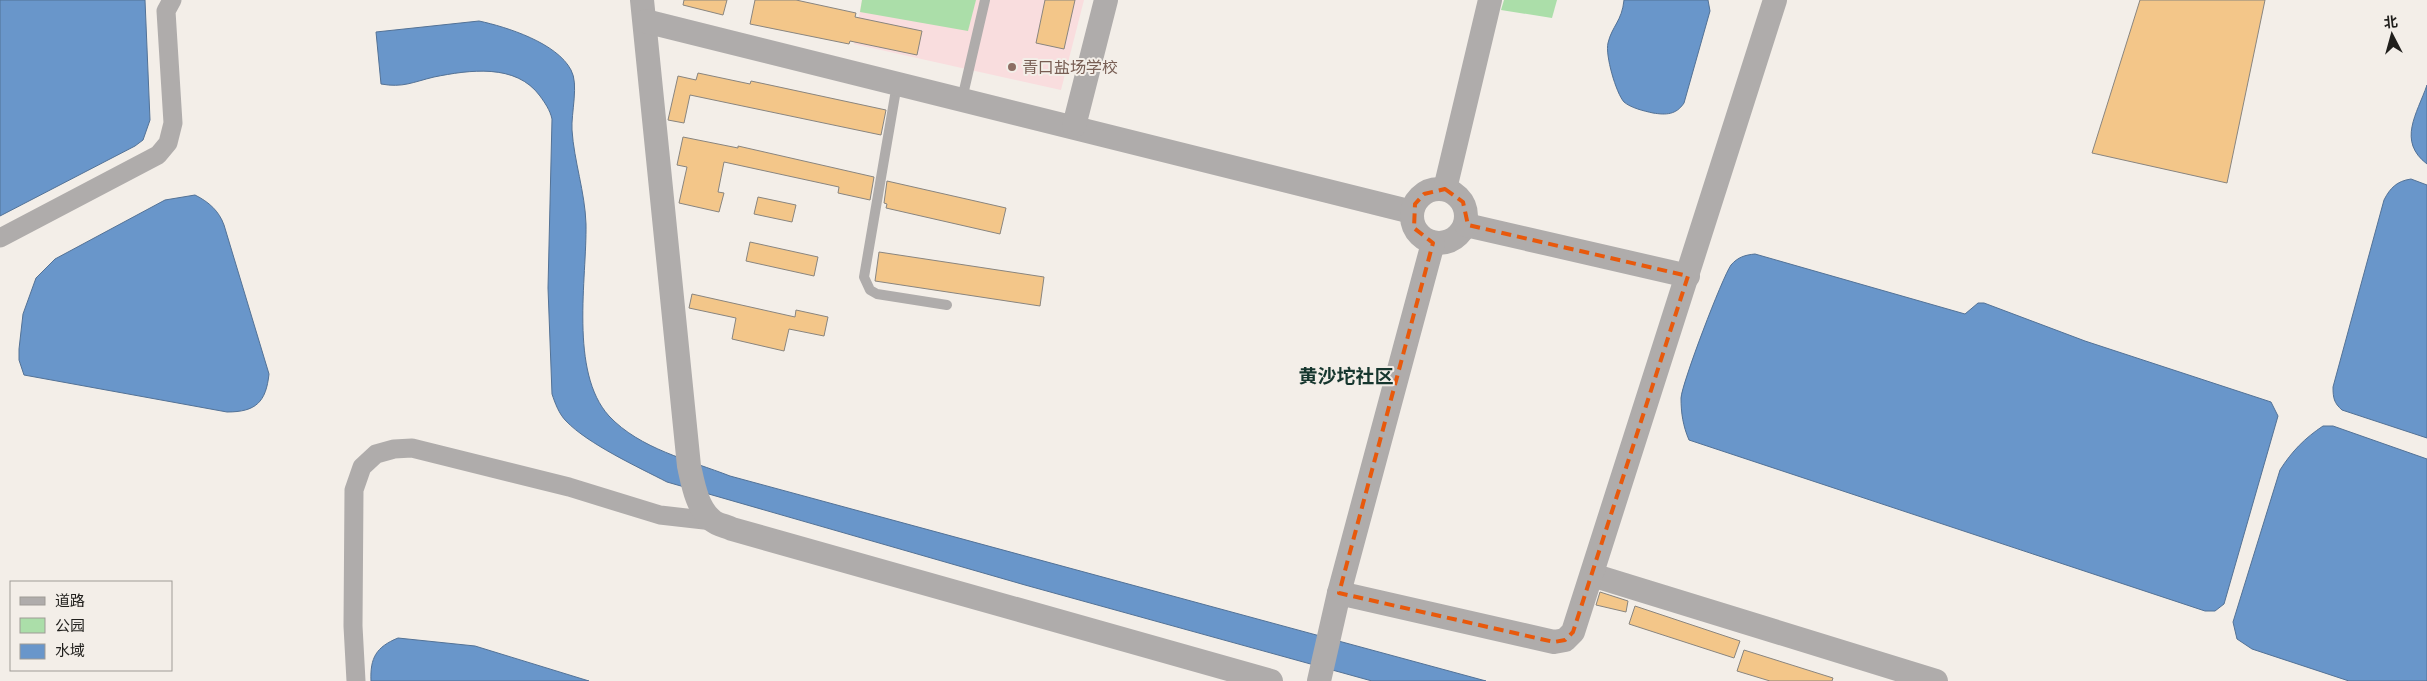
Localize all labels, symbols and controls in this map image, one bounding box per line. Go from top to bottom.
north arrow [2367,10,2417,60]
text: 北 [2383,13,2398,31]
place label: 青口盐场学校 [1022,58,1118,77]
marker: 青口盐场学校 [1006,61,1018,73]
district label: 黄沙坨社区 [1298,365,1394,388]
legend [10,581,172,671]
text: 道路 [55,592,85,610]
text: 公园 [55,617,85,635]
text: 水域 [55,642,85,660]

